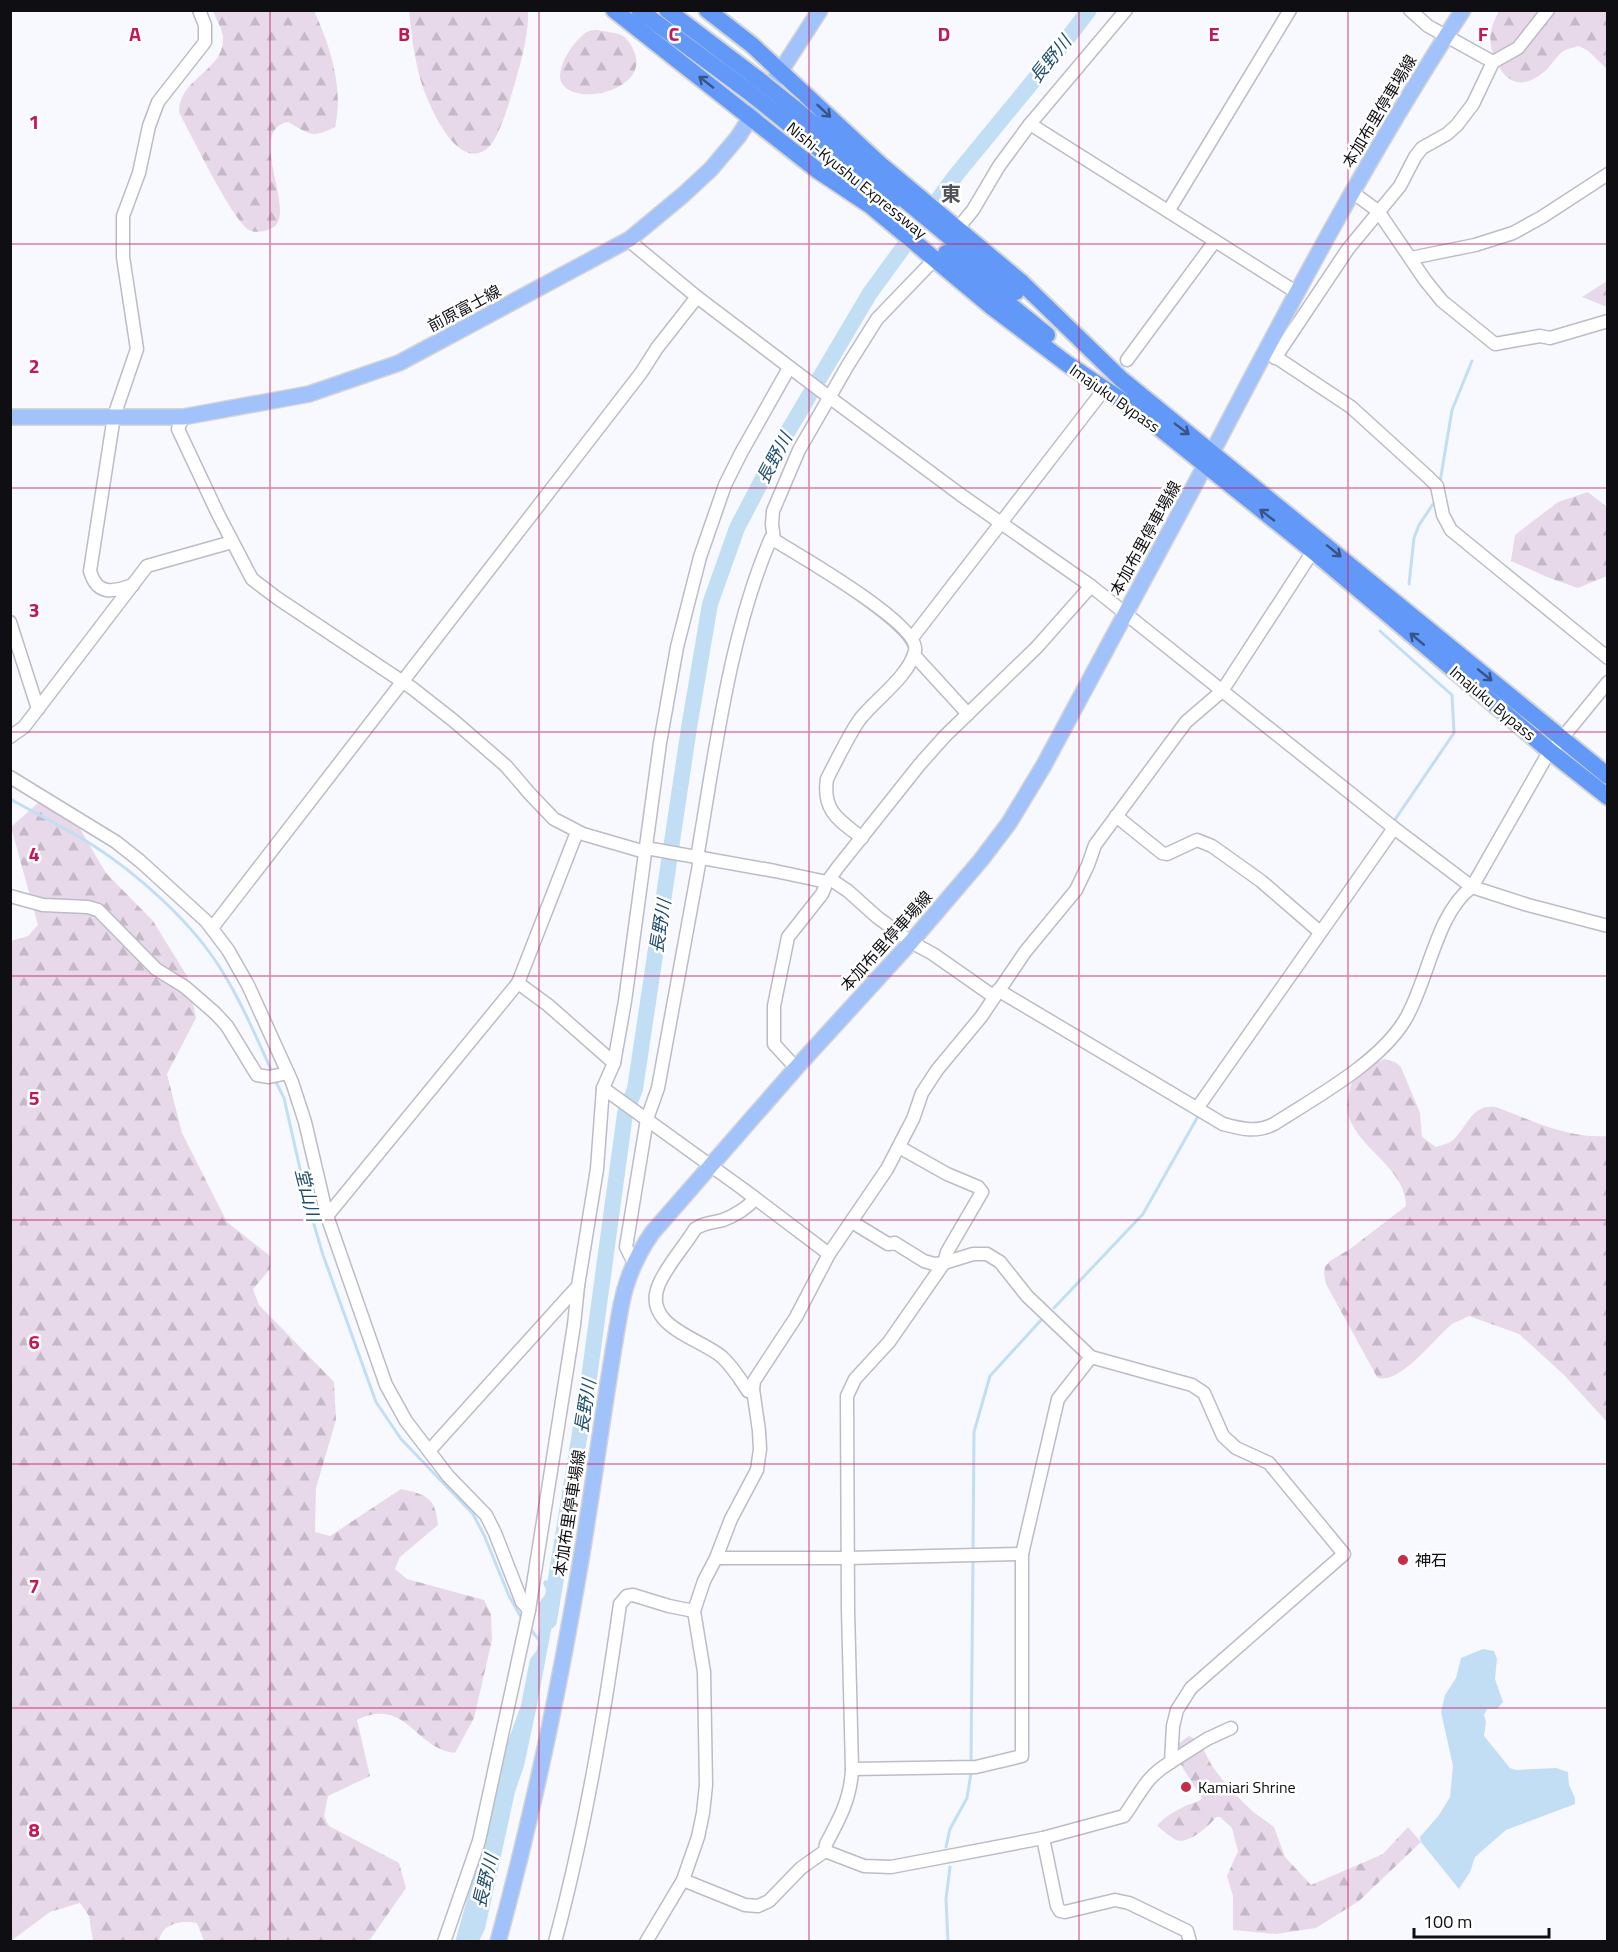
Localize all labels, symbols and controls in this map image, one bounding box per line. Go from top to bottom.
text: A [129,18,141,49]
text: B [398,18,410,49]
text: C [669,18,680,49]
text: D [938,18,950,49]
text: E [1208,18,1220,49]
text: F [1478,18,1489,49]
water label: 長野川 [1023,28,1079,88]
street label: 本加布里停車場線 [1336,50,1422,172]
one-way arrow [699,75,715,88]
one-way arrow [816,104,831,119]
text: 1 [28,106,40,137]
street label: Nishi-Kyushu Expressway [782,116,933,244]
district label: 東 [941,178,961,209]
street label: 前原富士線 [423,279,505,337]
text: 2 [28,350,40,381]
street label: Imajuku Bypass [1065,358,1165,438]
one-way arrow [1174,423,1190,435]
water label: 長野川 [749,426,800,488]
street label: 本加布里停車場線 [1103,476,1187,600]
one-way arrow [1259,508,1275,521]
one-way arrow [1326,545,1342,558]
text: 3 [28,594,40,625]
one-way arrow [1410,632,1425,646]
street label: Imajuku Bypass [1445,660,1541,746]
one-way arrow [1477,668,1492,682]
text: 4 [28,838,40,869]
street label: 本加布里停車場線 [834,885,938,997]
water label: 長野川 [642,895,678,955]
text: 5 [28,1082,40,1113]
water label: 堂山川 [288,1166,328,1226]
text: 6 [28,1326,40,1357]
water label: 長野川 [567,1375,603,1435]
street label: 本加布里停車場線 [547,1448,591,1578]
place label: 神石 [1415,1548,1447,1572]
marker: 神石 [1396,1553,1410,1567]
text: 7 [28,1570,40,1601]
place label: Kamiari Shrine [1198,1775,1296,1799]
marker: Kamiari Shrine [1179,1780,1193,1794]
text: 8 [28,1814,40,1845]
water label: 長野川 [465,1850,505,1910]
scale bar [1414,1901,1549,1939]
text: 100 m [1423,1908,1472,1935]

